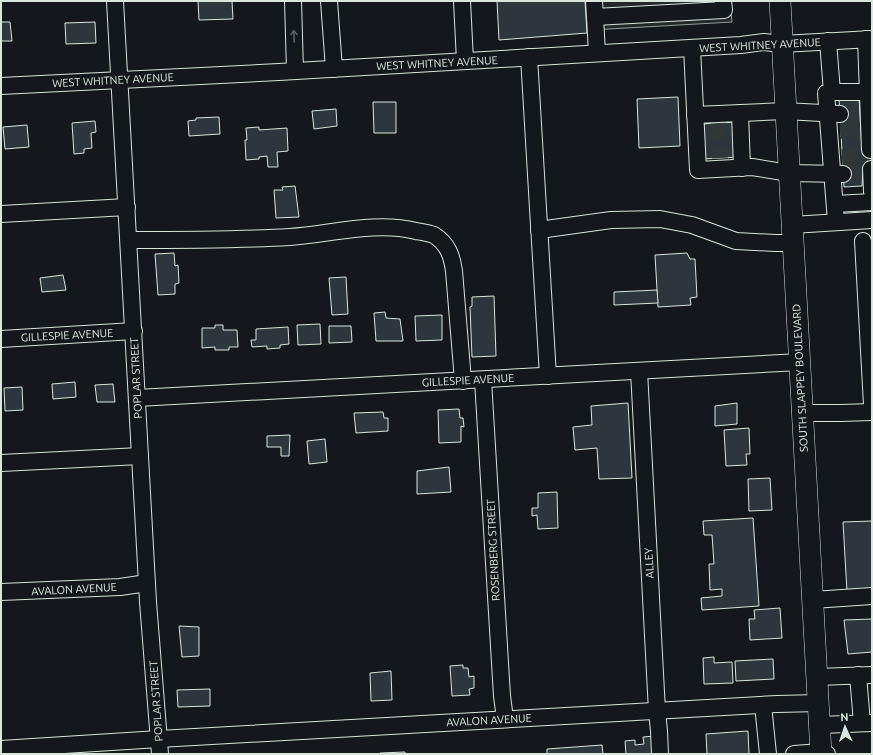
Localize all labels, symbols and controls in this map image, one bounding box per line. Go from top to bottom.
one-way arrow [290,30,298,43]
street label: WEST WHITNEY AVENUE [699,36,821,54]
street label: WEST WHITNEY AVENUE [376,54,498,72]
street label: WEST WHITNEY AVENUE [52,71,174,89]
street label: SOUTH SLAPPEY BOULEVARD [790,303,810,452]
street label: GILLESPIE AVENUE [20,327,114,343]
street label: POPLAR STREET [128,337,144,419]
street label: GILLESPIE AVENUE [421,372,515,388]
street label: ROSENBERG STREET [484,499,502,601]
street label: ALLEY [642,547,656,579]
street label: AVALON AVENUE [31,581,117,597]
street label: POPLAR STREET [147,660,165,742]
north arrow [825,707,865,747]
text: N [840,711,849,723]
street label: AVALON AVENUE [446,712,532,728]

